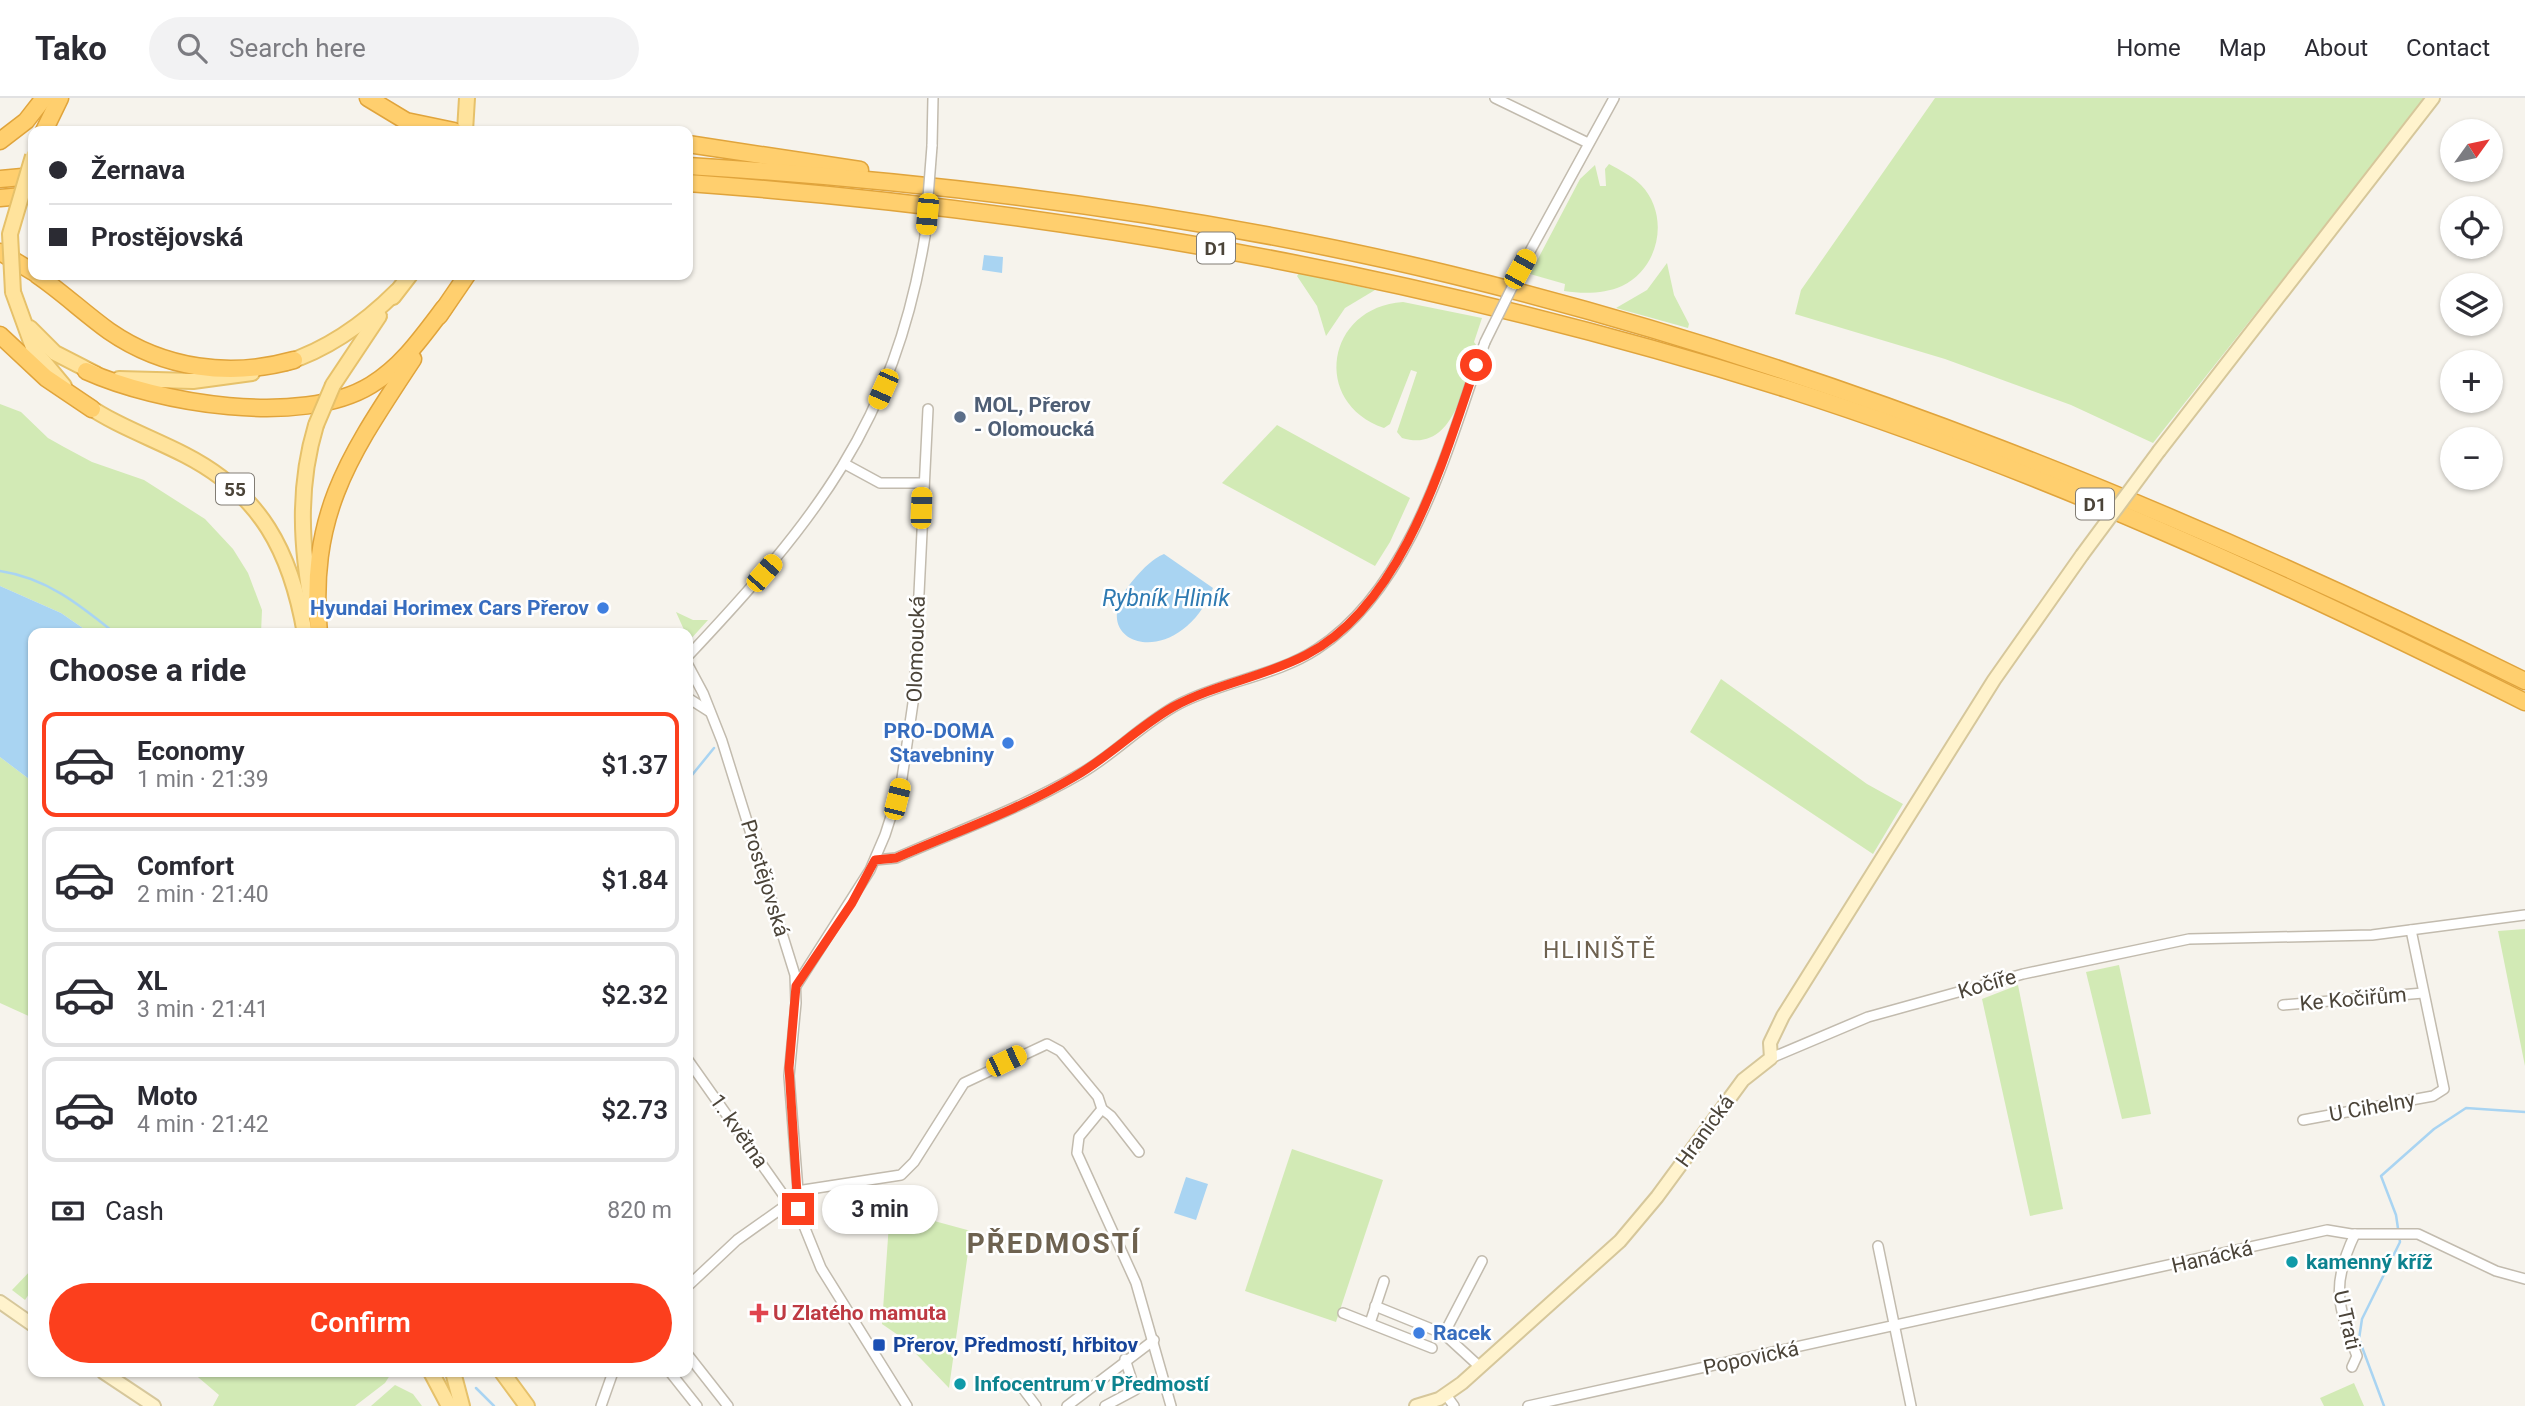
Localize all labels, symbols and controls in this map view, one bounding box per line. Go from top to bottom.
search box [149,17,639,80]
text: Tako [35,29,107,68]
icon: search [173,29,211,67]
text: Search here [229,33,366,63]
text: Home [2116,34,2181,62]
text: Map [2219,34,2266,62]
text: About [2304,34,2368,62]
text: Contact [2406,34,2490,62]
north arrow [2440,119,2502,182]
map controls [2440,119,2503,490]
text: Žernava [91,155,185,185]
car [915,192,940,236]
button: locate [2440,196,2503,259]
text: Prostějovská [91,222,243,252]
road number: D1 [1197,232,1235,264]
car [1501,246,1540,292]
button: layers [2440,273,2503,336]
route start [1460,349,1492,381]
button: + [2440,350,2503,413]
car [865,366,902,412]
place label: MOL, Přerov - Olomoucká [974,393,1095,441]
marker: MOL, Přerov - Olomoucká [952,409,968,425]
button: − [2440,427,2503,490]
road number: 55 [216,474,254,504]
car [910,487,933,529]
road number: D1 [2076,488,2114,520]
car [743,550,786,596]
water label: Rybník Hliník [1102,585,1230,612]
street label: Olomoucká [902,595,930,703]
place label: Hyundai Horimex Cars Přerov [310,596,589,620]
marker: Hyundai Horimex Cars Přerov [595,600,611,616]
text: Choose a ride [49,651,246,689]
place label: PRO-DOMA Stavebniny [883,719,995,767]
icon: car [53,733,116,796]
marker: PRO-DOMA Stavebniny [1000,735,1016,751]
text: Economy [137,736,244,766]
text: $1.37 [601,750,668,780]
text: 1 min · 21:39 [137,766,269,793]
car [882,776,913,822]
street label: Prostějovská [736,817,794,939]
icon: car [53,848,116,911]
text: Comfort [137,851,234,881]
text: $1.84 [601,865,668,895]
text: 2 min · 21:40 [137,881,269,908]
district label: HLINIŠTĚ [1543,936,1657,964]
icon: car [53,963,116,1026]
street label: Kočíře [1955,964,2019,1004]
text: XL [137,966,168,996]
text: $2.32 [601,980,668,1010]
street label: Ke Kočiřům [2298,982,2408,1016]
text: 3 min · 21:41 [137,996,269,1023]
car [983,1042,1030,1080]
icon: car [53,1078,116,1141]
text: Moto [137,1081,198,1111]
street label: U Cihelny [2327,1088,2417,1126]
street label: 1. května [705,1090,773,1172]
street label: Hranická [1671,1090,1739,1172]
text: $2.73 [601,1095,668,1125]
text: 4 min · 21:42 [137,1111,269,1138]
callout: 3 min [822,1184,938,1234]
icon: cash [49,1192,87,1230]
route end [782,1193,814,1225]
text: Cash [105,1196,164,1226]
text: 3 min [851,1196,909,1223]
text: 820 m [607,1197,672,1224]
district label: PŘEDMOSTÍ [967,1227,1141,1260]
street label: Hanácká [2169,1236,2255,1278]
place label: kamenný kříž [2306,1250,2433,1274]
marker: kamenný kříž [2284,1254,2300,1270]
button: Confirm [49,1283,672,1363]
street label: U Trati [2329,1288,2365,1352]
place label: U Zlatého mamuta [773,1301,947,1325]
marker: U Zlatého mamuta [751,1305,767,1321]
place label: Racek [1433,1321,1492,1345]
marker: Racek [1411,1325,1427,1341]
place label: Přerov, Předmostí, hřbitov [893,1333,1139,1357]
street label: Popovická [1701,1336,1801,1380]
marker: Přerov, Předmostí, hřbitov [871,1337,887,1353]
place label: Infocentrum v Předmostí [974,1372,1210,1396]
marker: Infocentrum v Předmostí [952,1376,968,1392]

